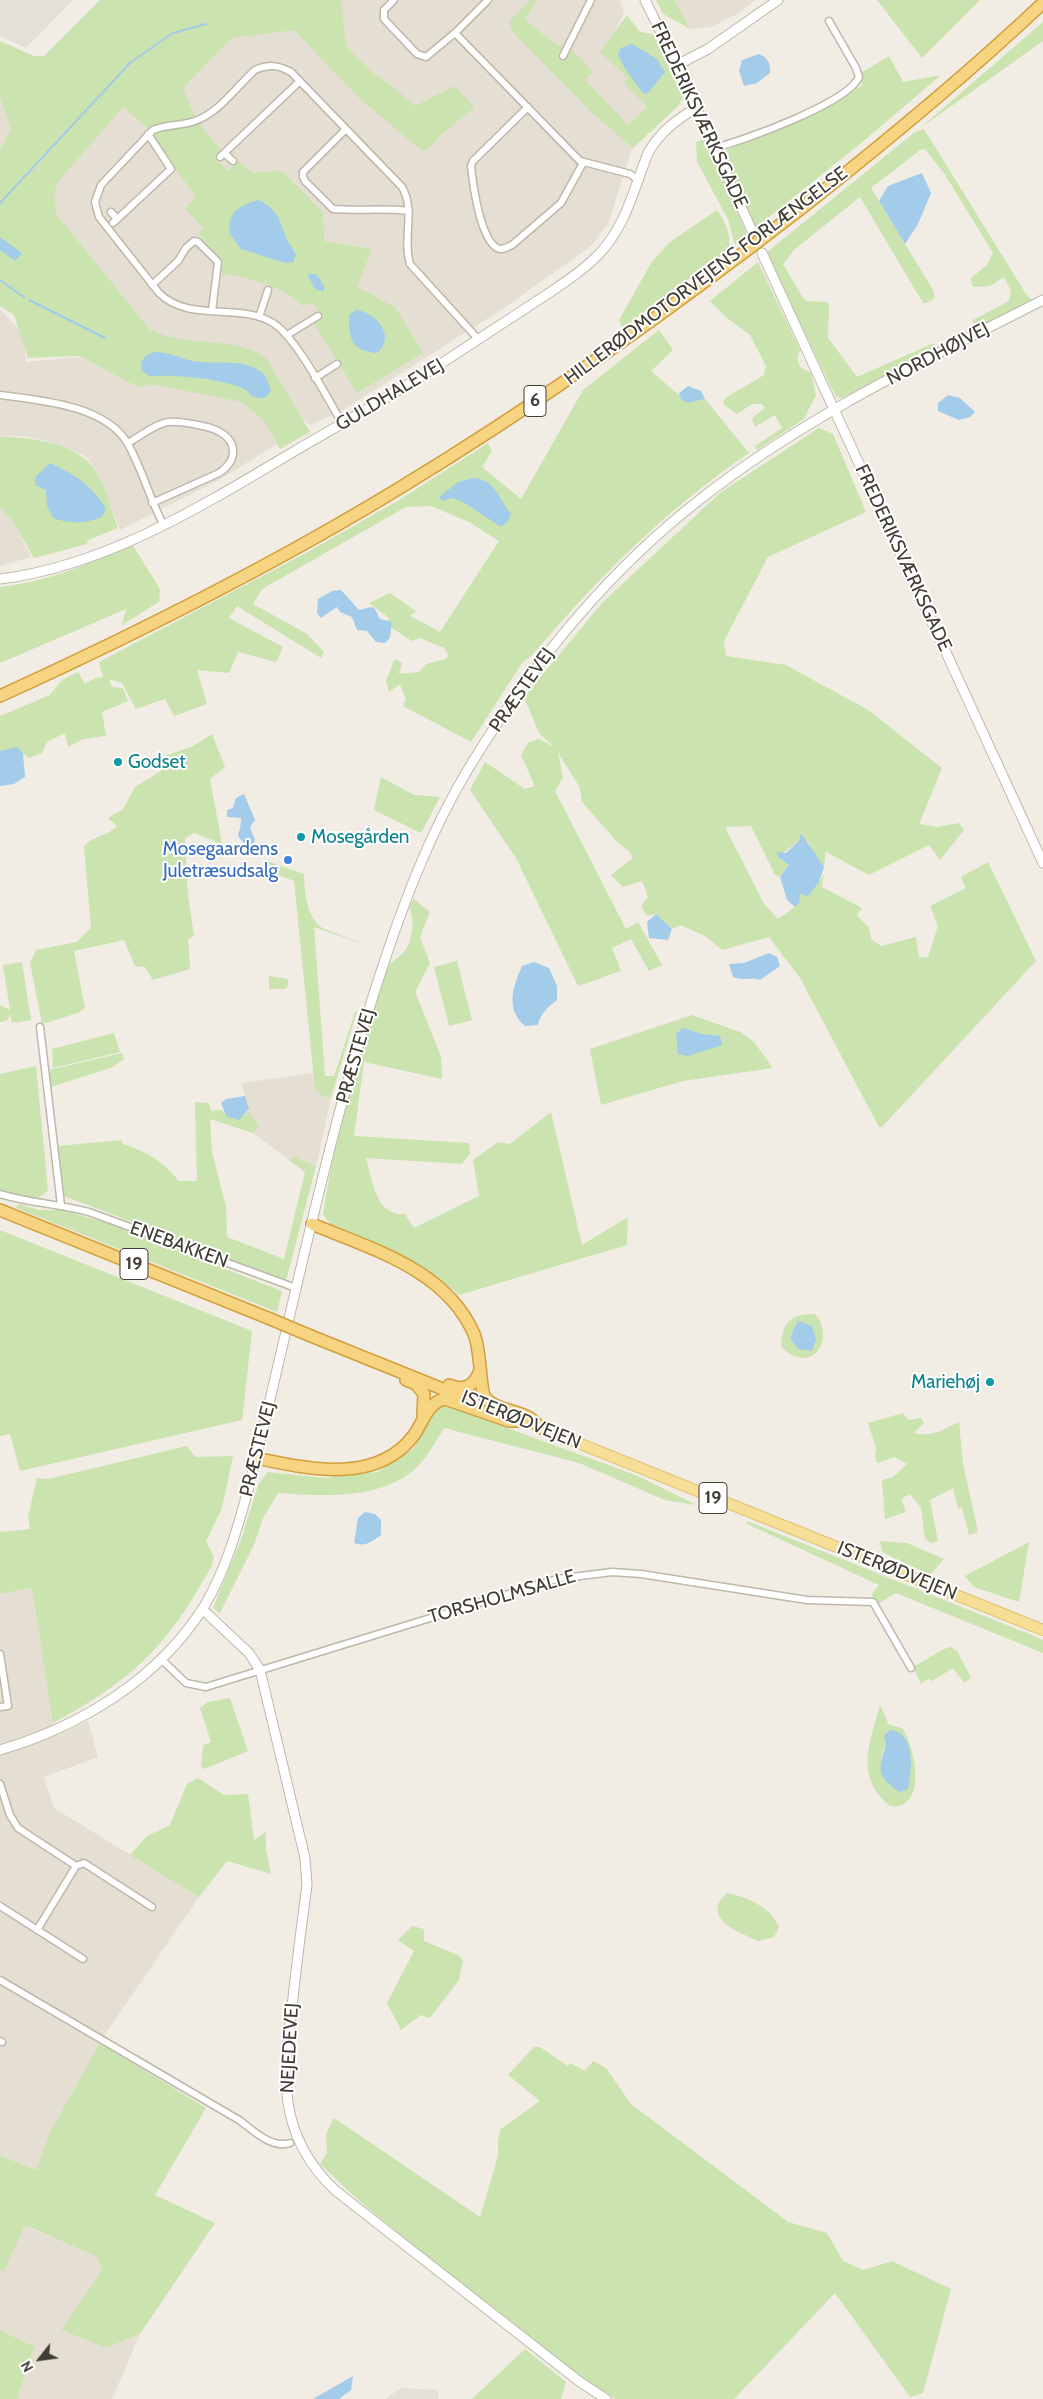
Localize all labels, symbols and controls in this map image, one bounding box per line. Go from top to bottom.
street label: FREDERIKSVÆRKSGADE [646,18,752,212]
street label: HILLERØDMOTORVEJENS FORLÆNGELSE [560,162,852,390]
street label: NORDHØJVEJ [883,317,993,391]
street label: GULDHALEVEJ [332,354,448,436]
road number: 6 [524,386,546,416]
street label: FREDERIKSVÆRKSGADE [850,461,956,655]
street label: PRÆSTEVEJ [485,644,559,736]
place label: Godset [128,751,186,773]
marker: Godset [112,756,124,768]
place label: Mosegården [311,826,409,848]
marker: Mosegården [295,831,307,843]
place label: Mosegaardens Juletræsudsalg [163,838,278,882]
marker: Mosegaardens Juletræsudsalg [282,854,294,866]
street label: PRÆSTEVEJ [332,1006,380,1106]
street label: ENEBAKKEN [127,1217,231,1273]
road number: 19 [120,1248,148,1280]
place label: Mariehøj [911,1371,980,1393]
marker: Mariehøj [984,1376,996,1388]
street label: ISTERØDVEJEN [458,1386,584,1454]
street label: PRÆSTEVEJ [235,1399,281,1499]
road number: 19 [699,1482,727,1514]
street label: ISTERØDVEJEN [834,1537,960,1605]
street label: TORSHOLMSALLE [426,1565,578,1629]
street label: NEJEDEVEJ [276,2002,304,2094]
north arrow [15,2334,65,2384]
text: N [17,2358,37,2375]

